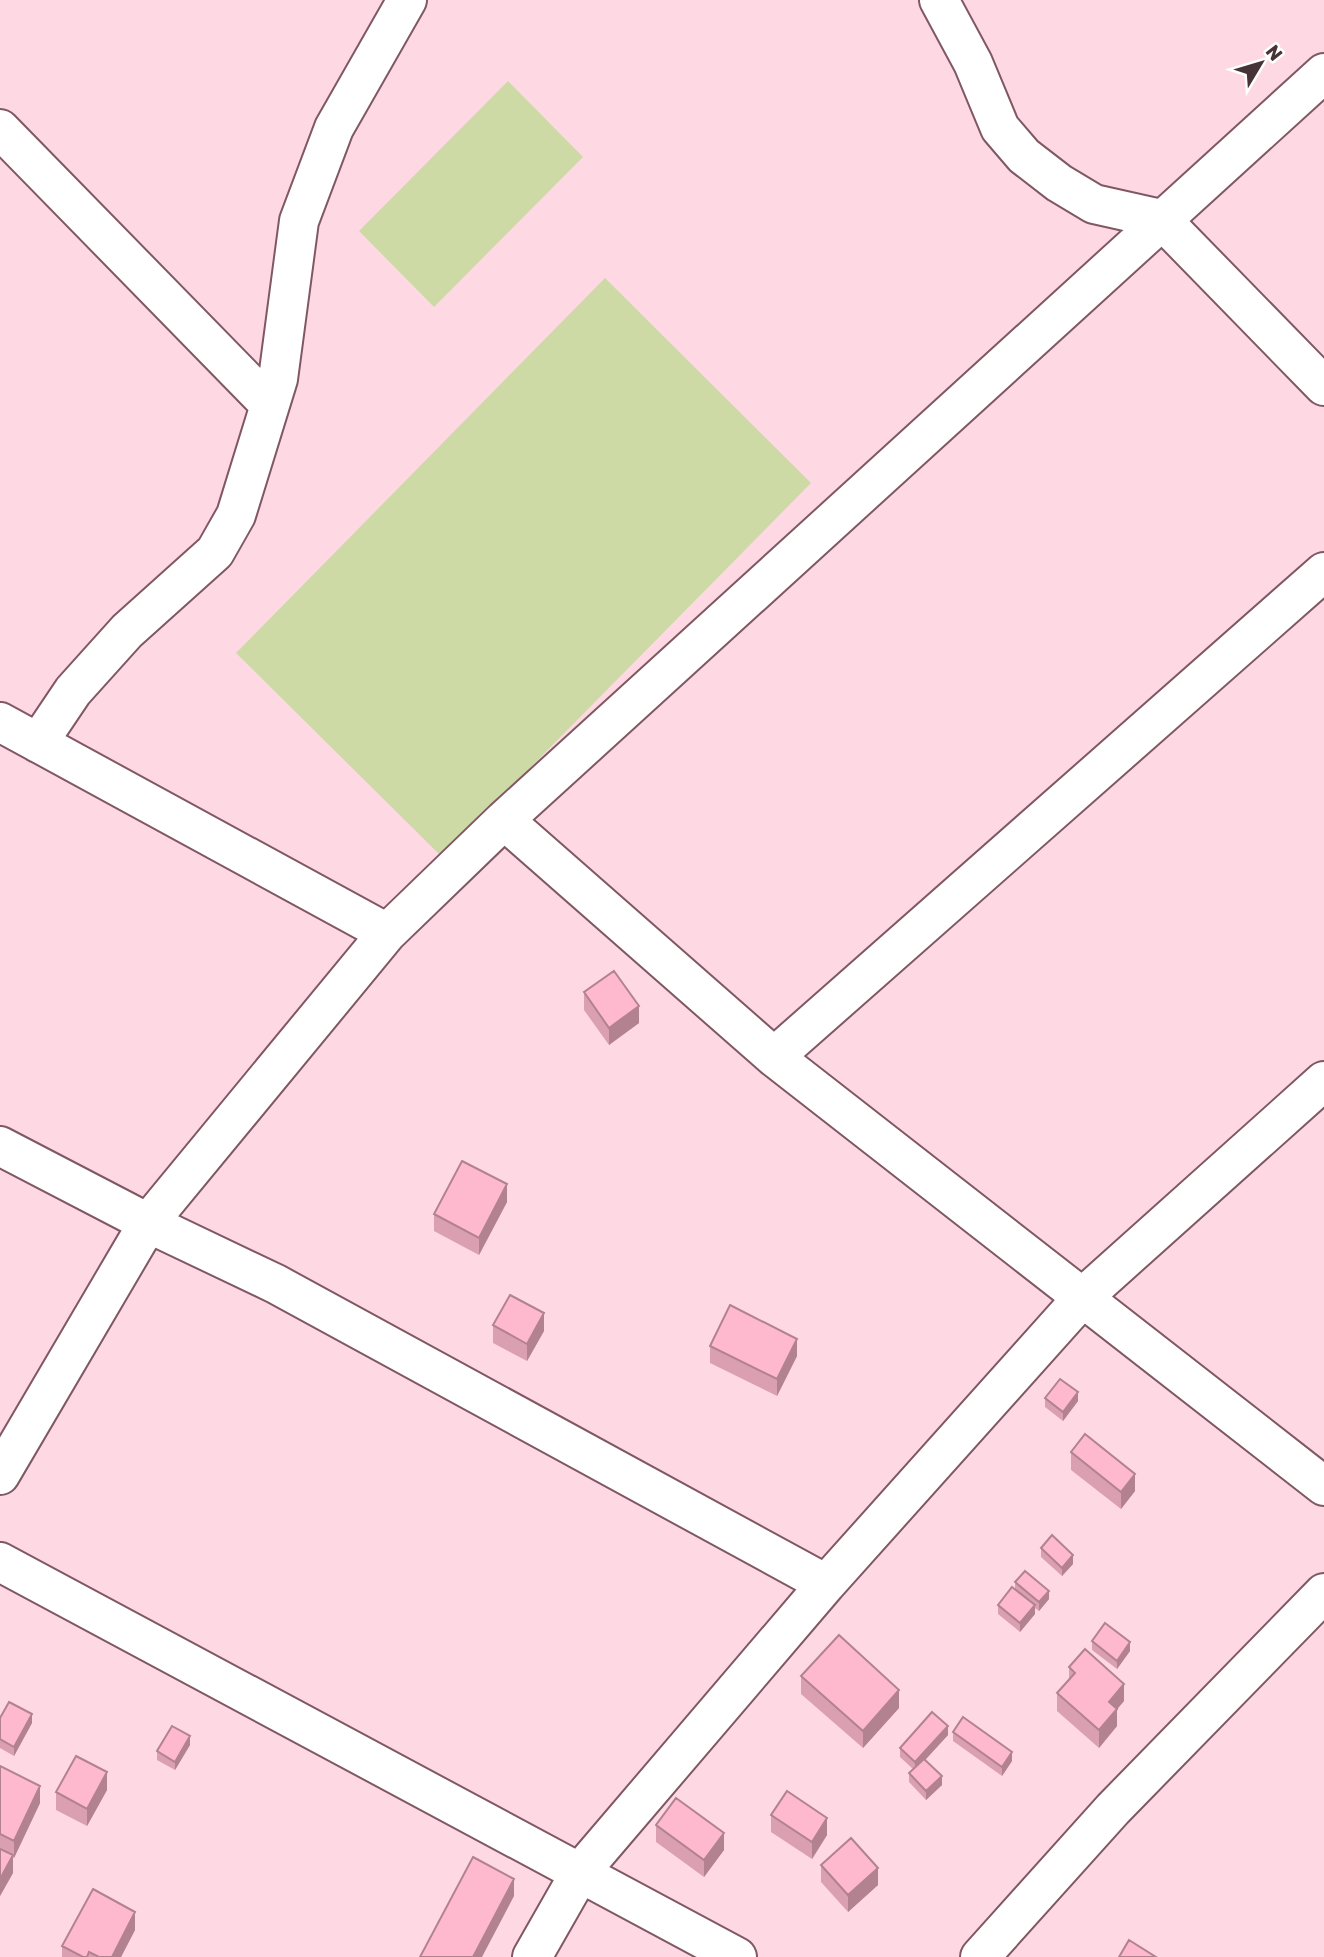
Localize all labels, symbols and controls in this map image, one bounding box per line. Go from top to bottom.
north arrow [1226,28,1296,98]
text: N [1261,40,1287,65]

